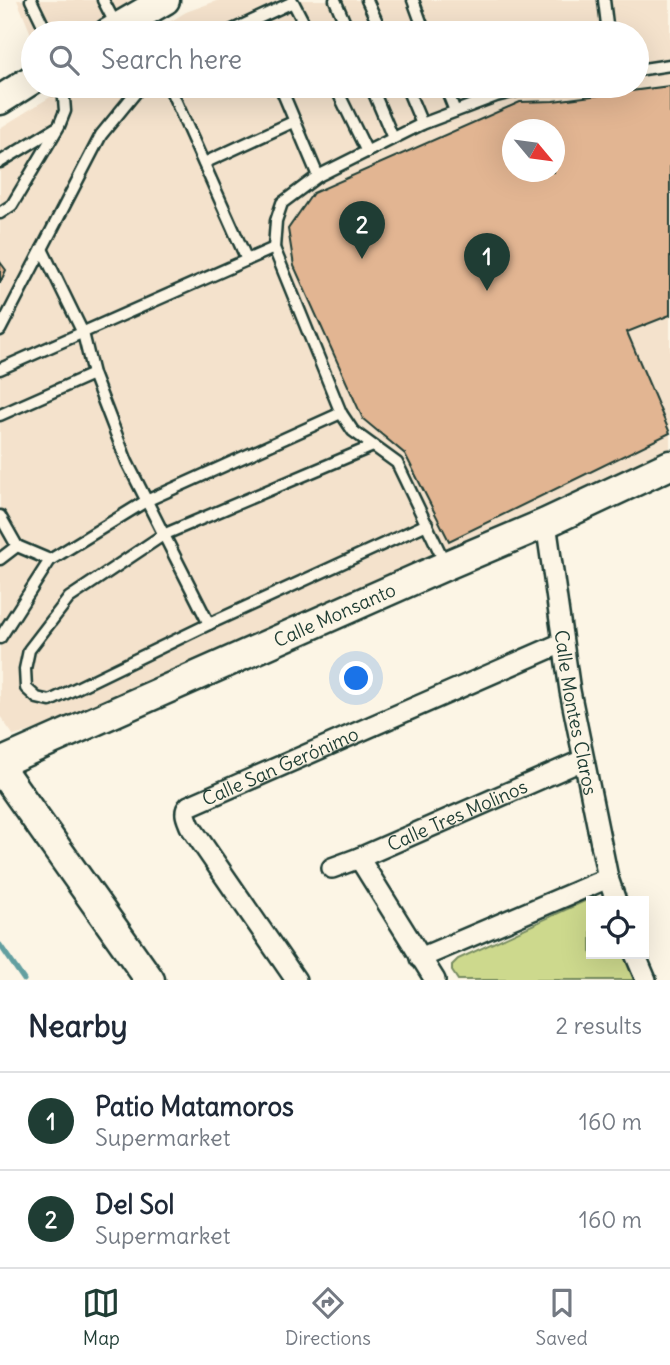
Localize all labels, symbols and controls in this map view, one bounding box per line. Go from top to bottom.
search box [21,21,649,98]
icon: search [45,41,83,79]
text: Search here [101,43,242,76]
north arrow [502,119,565,182]
pin: 2 [339,201,385,259]
pin: 1 [464,233,510,291]
street label: Calle Monsanto [270,577,399,652]
street label: Calle Montes Claros [549,628,603,797]
your location [339,661,373,695]
street label: Calle San Gerónimo [198,721,362,811]
street label: Calle Tres Molinos [383,774,531,856]
map controls [586,896,649,959]
button: locate [586,896,649,959]
text: Nearby [28,1007,128,1045]
text: 2 results [556,1011,642,1040]
text: Patio Matamoros [95,1090,294,1123]
text: 1 [46,1107,56,1136]
text: 160 m [579,1107,642,1136]
text: Supermarket [95,1123,231,1152]
text: Del Sol [95,1188,174,1221]
text: 2 [45,1205,57,1234]
text: 160 m [579,1205,642,1234]
text: Supermarket [95,1221,231,1250]
tab: Map [82,1284,120,1350]
tab: Directions [285,1284,371,1350]
tab: Saved [536,1284,588,1350]

